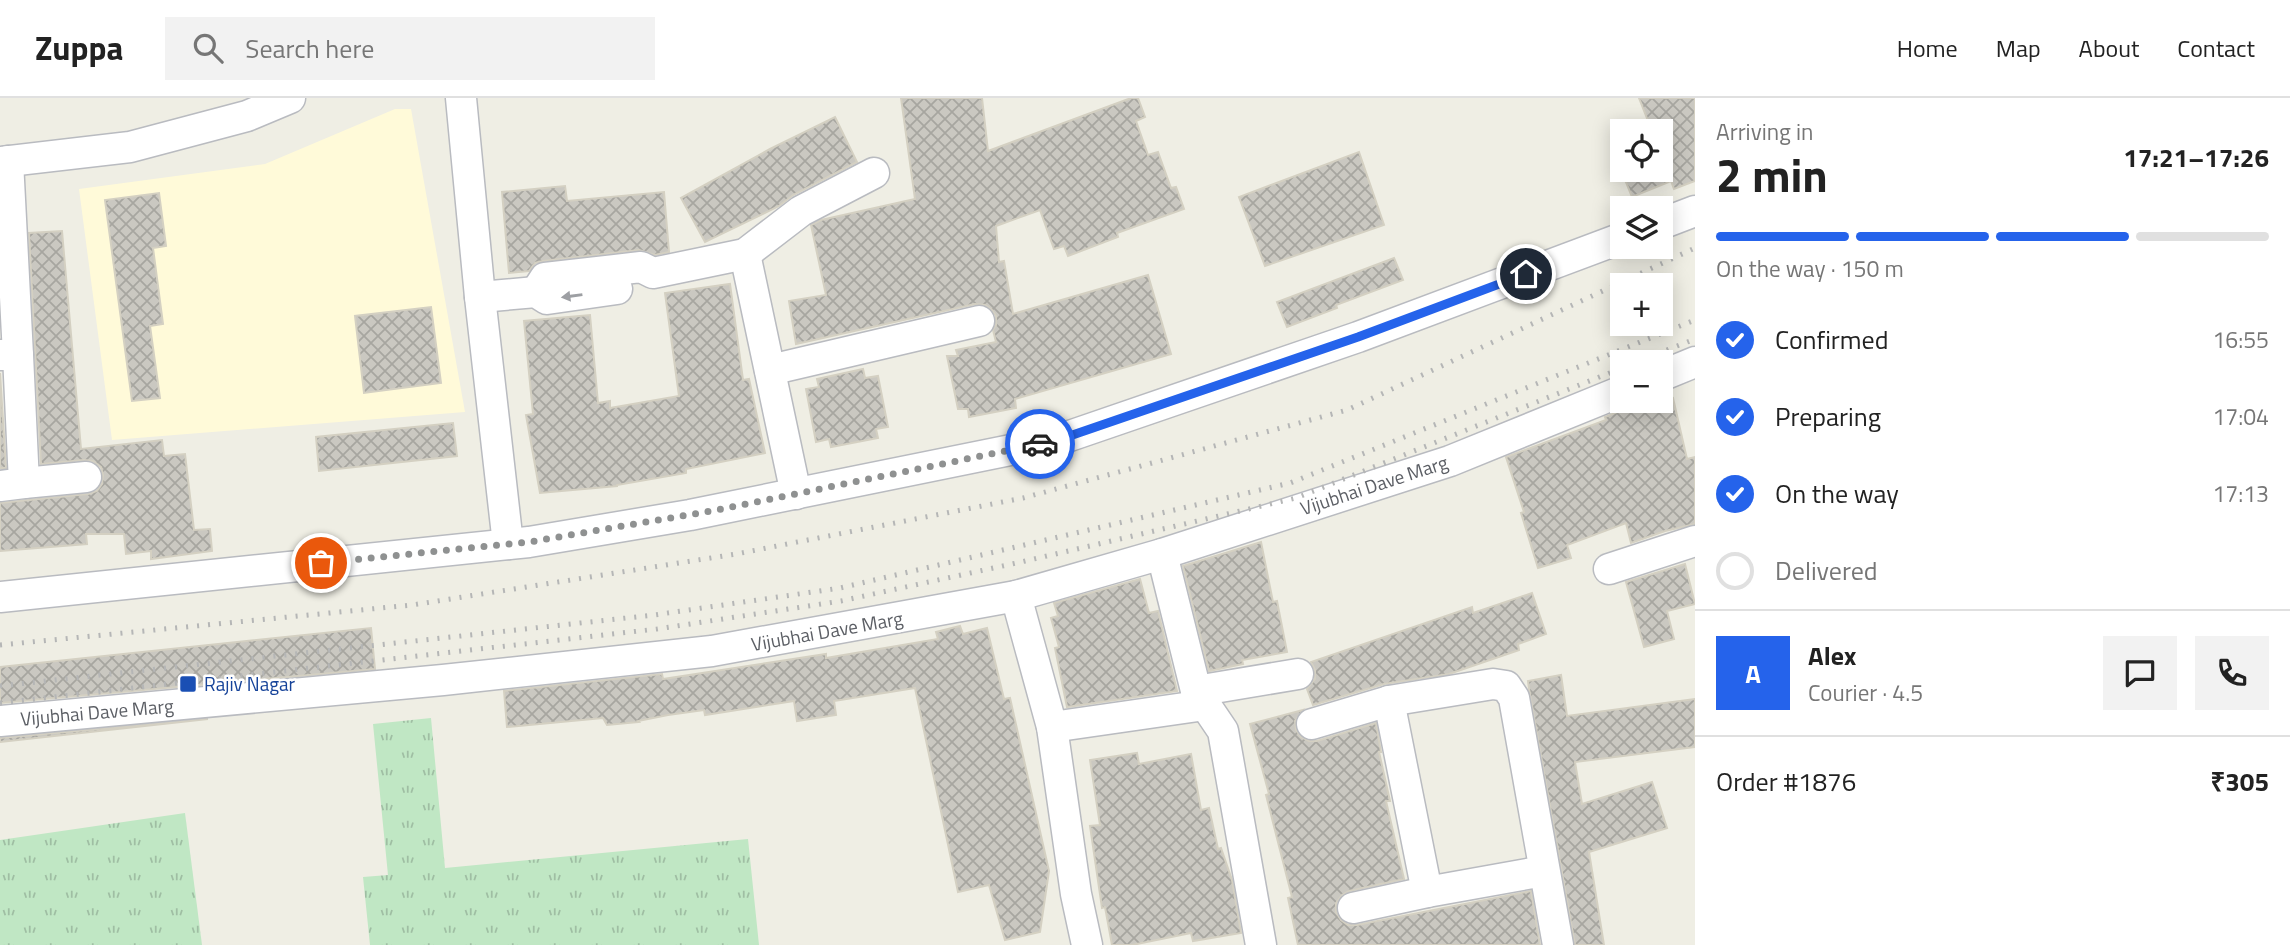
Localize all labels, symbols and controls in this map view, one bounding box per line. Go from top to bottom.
search box [165,17,655,80]
text: Zuppa [35,23,123,73]
icon: search [189,29,227,67]
text: Search here [245,29,374,68]
text: Home [1897,30,1958,66]
text: Map [1996,30,2041,66]
text: About [2079,30,2139,66]
text: Contact [2177,30,2255,66]
text: Arriving in [1716,114,1813,149]
map controls [1610,119,1673,413]
button: locate [1610,119,1673,182]
text: 17:21–17:26 [2123,138,2269,177]
text: 2 min [1716,140,1828,210]
button: layers [1610,196,1673,259]
pin [1496,244,1556,304]
text: On the way · 150 m [1716,251,1904,286]
icon: home [1507,255,1545,293]
button: + [1610,273,1673,336]
one-way arrow [561,290,583,301]
text: Confirmed [1775,320,1889,359]
icon: check [1716,321,1754,359]
text: 16:55 [2212,322,2269,357]
button: − [1610,350,1673,413]
text: Preparing [1775,397,1881,436]
icon: check [1716,398,1754,436]
text: 17:04 [2212,399,2269,434]
courier [1005,409,1075,479]
icon: car [1021,425,1059,463]
street label: Vijubhai Dave Marg [1296,447,1452,522]
text: On the way [1775,474,1899,513]
icon: check [1716,475,1754,513]
text: 17:13 [2212,476,2269,511]
pin [291,533,351,593]
icon: bag [302,544,340,582]
text: Delivered [1775,551,1878,590]
street label: Vijubhai Dave Marg [749,603,905,658]
text: Alex [1808,636,1856,675]
button: chat [2103,636,2177,710]
button: phone [2195,636,2269,710]
text: A [1745,654,1761,693]
place label: Rajiv Nagar [204,669,296,698]
marker: Rajiv Nagar [178,674,198,694]
text: Courier · 4.5 [1808,675,1923,710]
street label: Vijubhai Dave Marg [19,690,175,733]
text: Order #1876 [1716,762,1856,801]
text: ₹305 [2210,762,2269,801]

